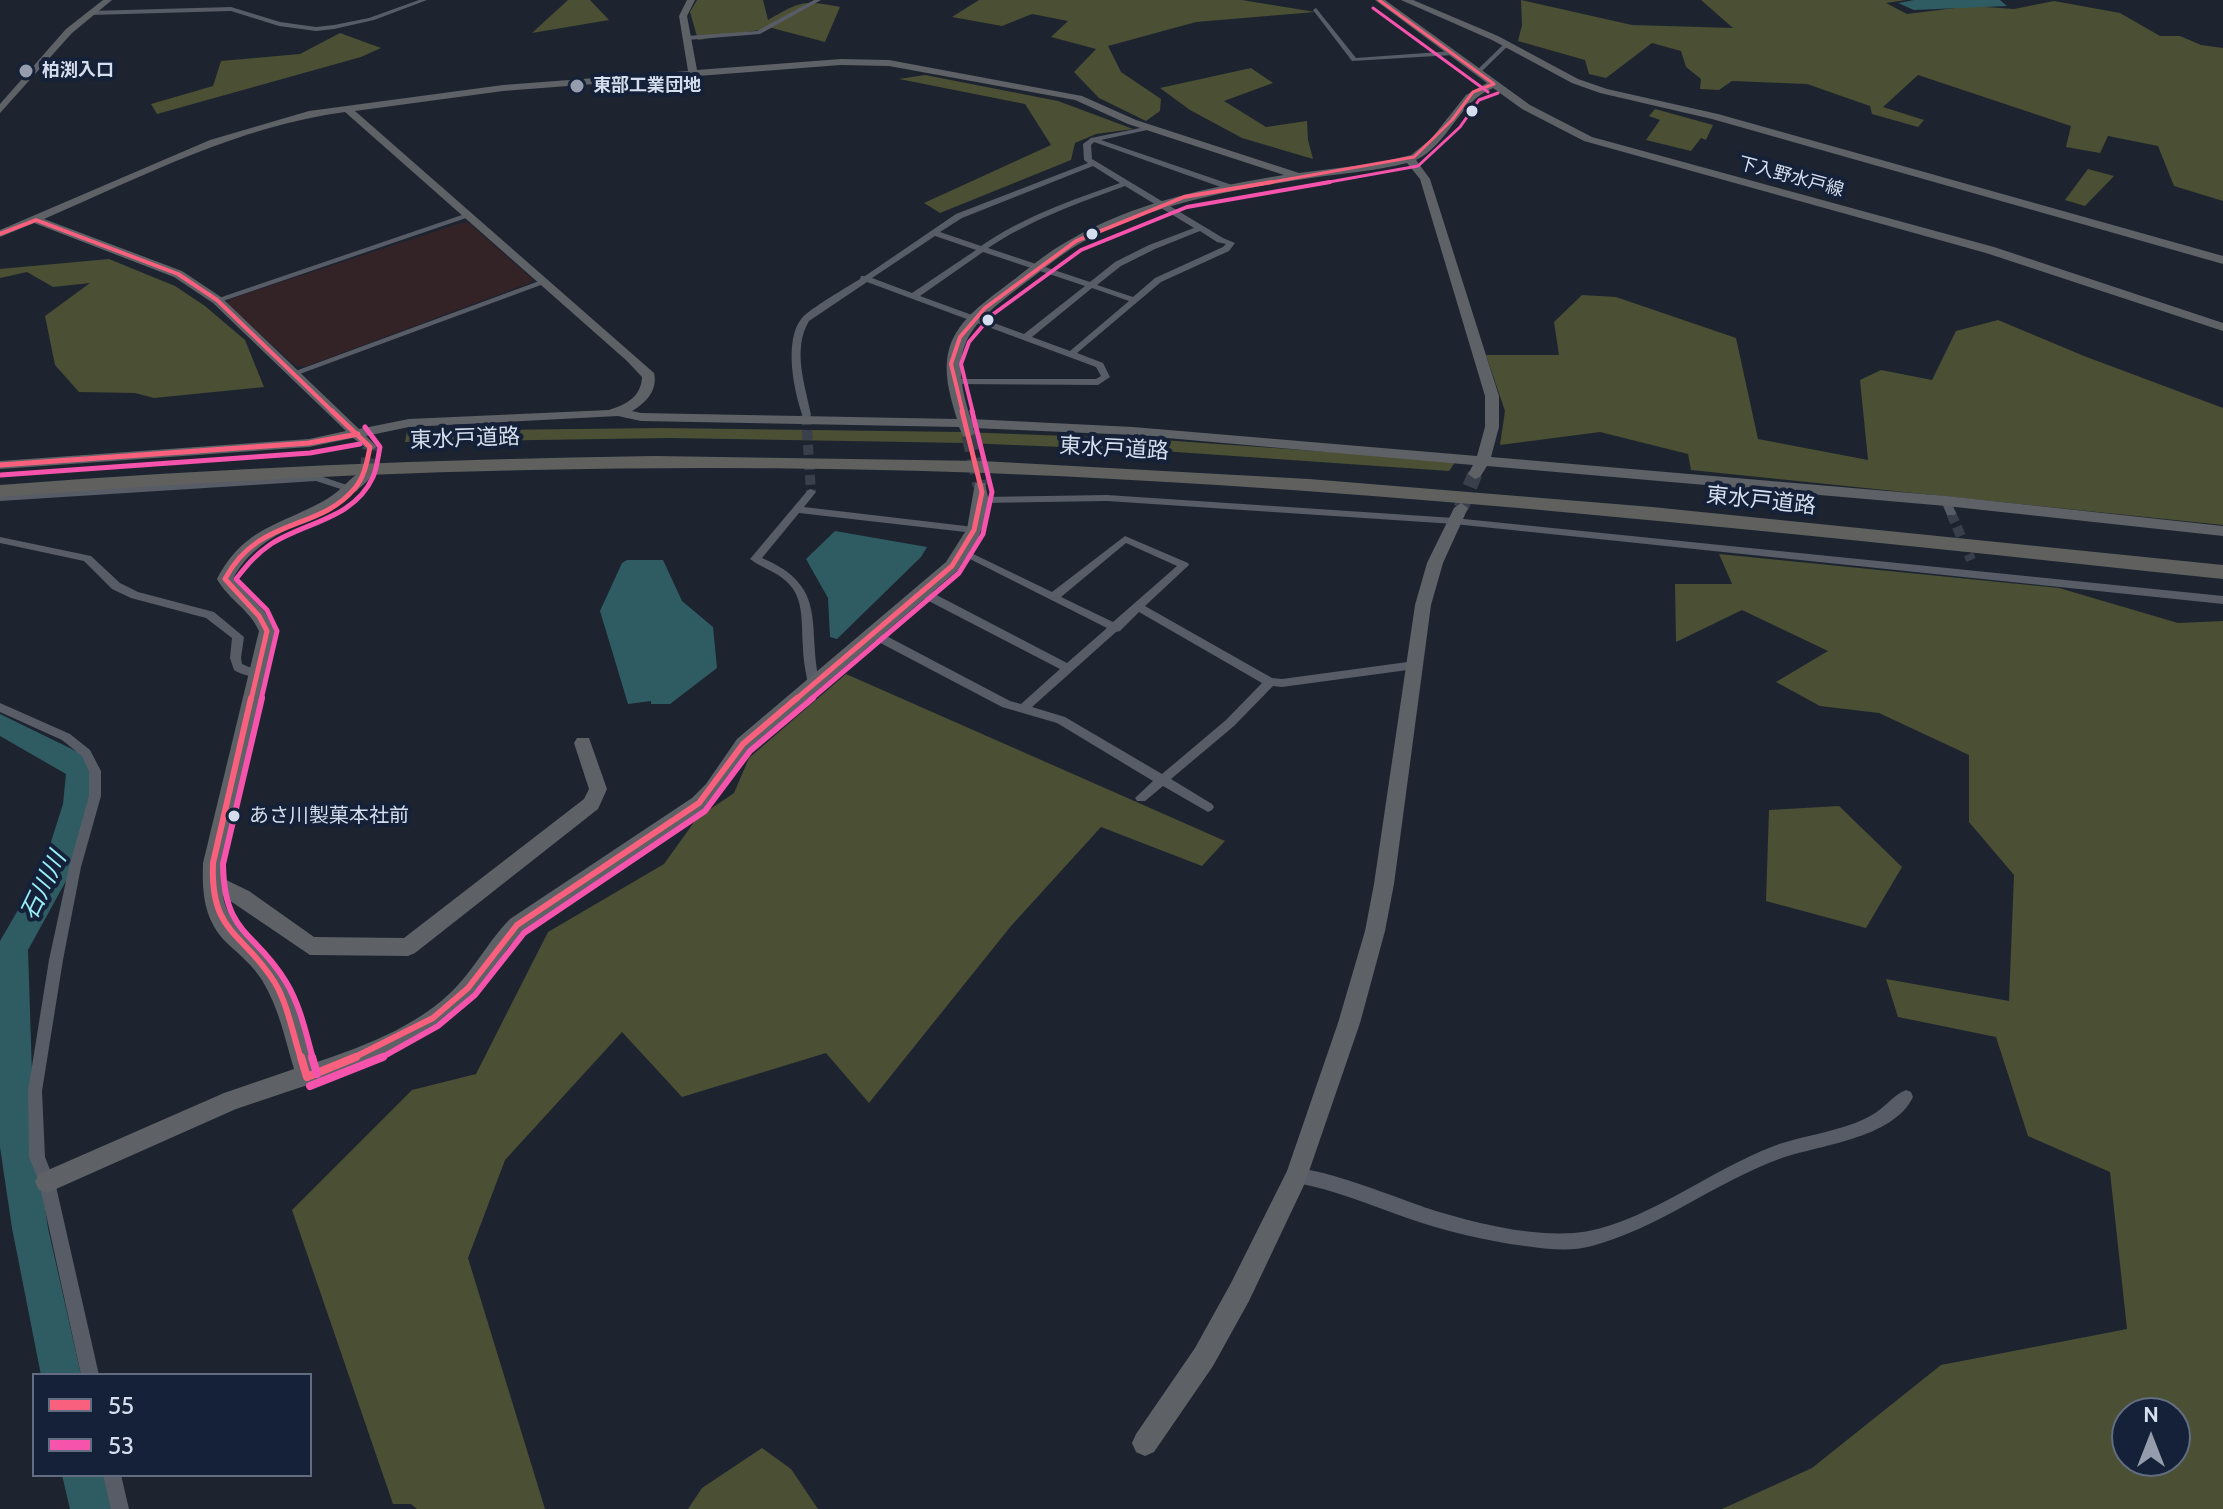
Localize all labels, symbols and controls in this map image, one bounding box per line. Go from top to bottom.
place label: 柏渕入口 [42,60,114,82]
marker: 柏渕入口 [17,62,35,80]
place label: 東部工業団地 [593,75,701,97]
marker: 東部工業団地 [568,77,586,95]
unlabelled marker [1464,103,1480,119]
street label: 下入野水戸線 [1736,153,1846,201]
unlabelled marker [1084,226,1100,242]
unlabelled marker [980,312,996,328]
street label: 東水戸道路 [410,424,520,454]
street label: 東水戸道路 [1058,433,1170,465]
street label: 東水戸道路 [1705,482,1817,520]
place label: あさ川製菓本社前 [249,804,409,828]
marker: あさ川製菓本社前 [226,808,242,824]
water label: 石川川 [15,847,73,925]
legend [32,1373,312,1477]
text: 55 [108,1391,134,1420]
north arrow [2111,1397,2191,1477]
text: N [2143,1401,2159,1428]
text: 53 [108,1431,134,1460]

